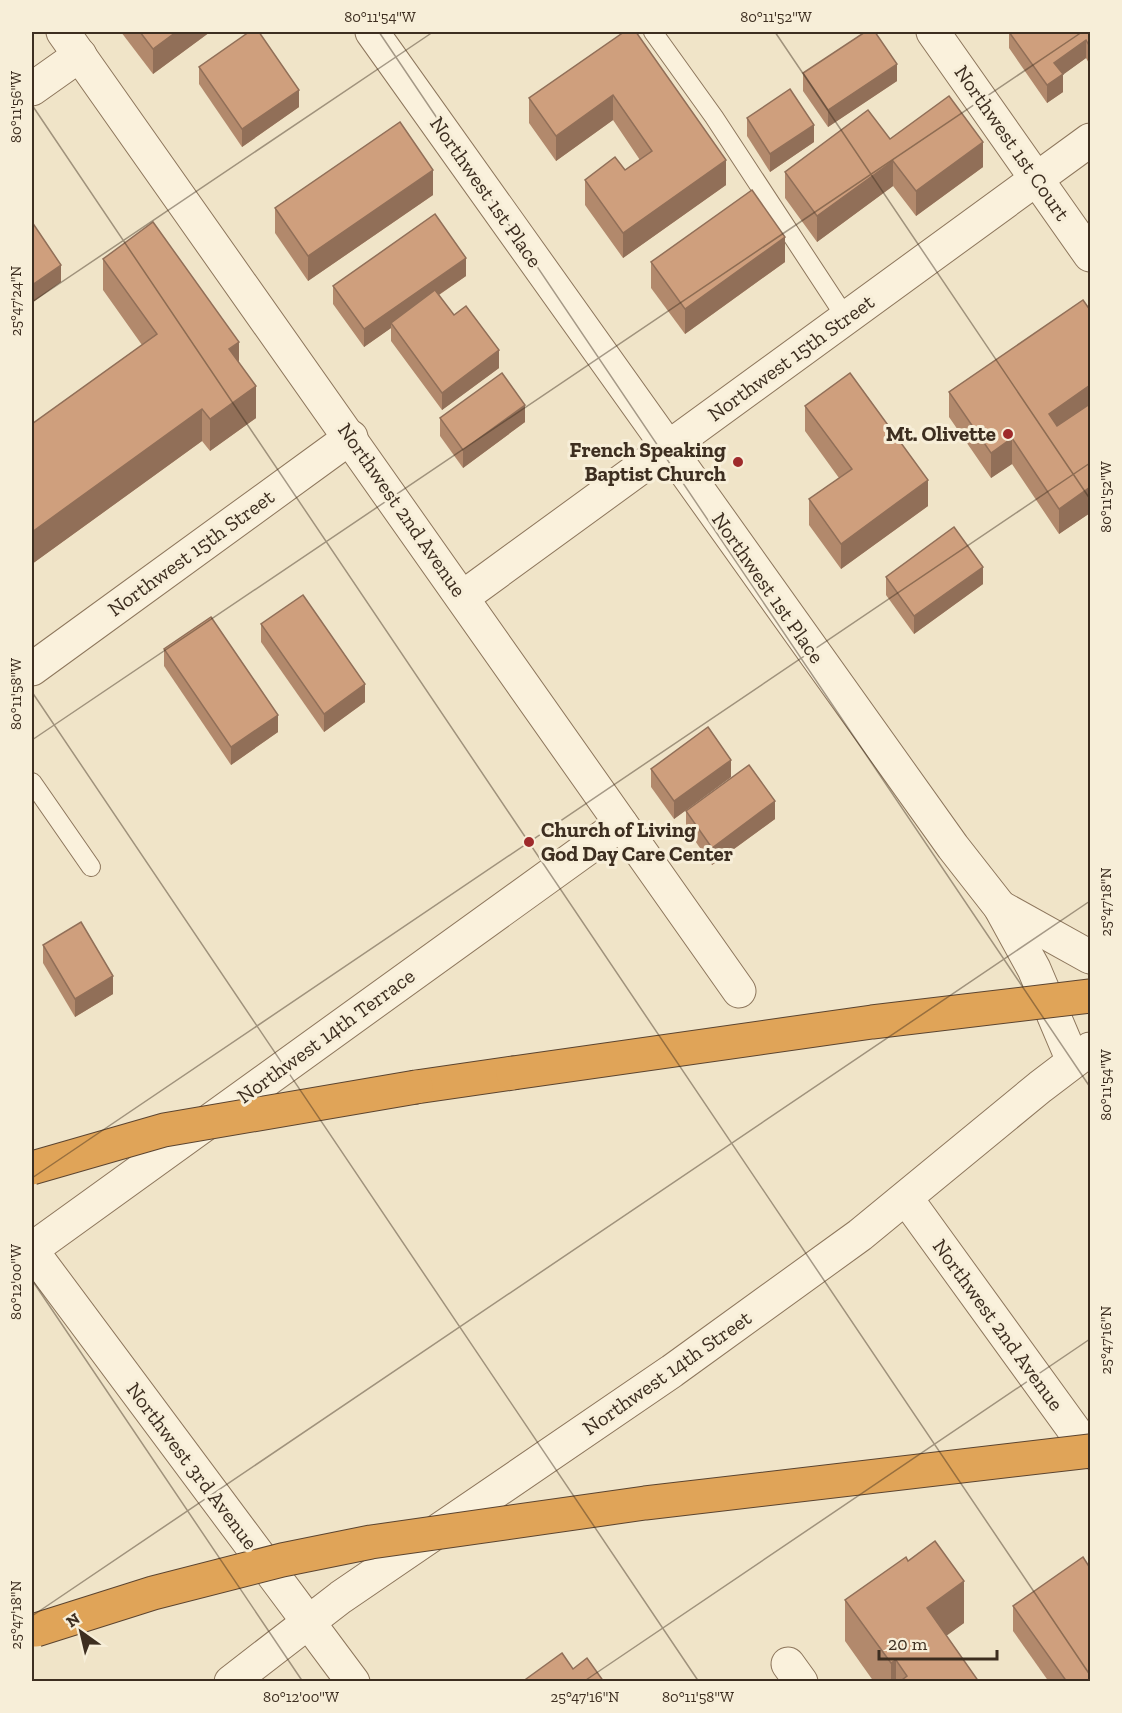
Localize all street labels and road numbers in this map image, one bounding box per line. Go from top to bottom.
street label: Northwest 1st Court [949,60,1075,225]
street label: Northwest 1st Place [425,111,548,272]
street label: Northwest 15th Street [703,289,879,426]
street label: Northwest 2nd Avenue [333,418,472,601]
street label: Northwest 15th Street [103,484,279,621]
street label: Northwest 1st Place [707,507,830,668]
street label: Northwest 14th Terrace [232,963,419,1108]
street label: Northwest 2nd Avenue [928,1234,1069,1416]
street label: Northwest 14th Street [578,1305,756,1440]
street label: Northwest 3rd Avenue [121,1377,263,1554]

